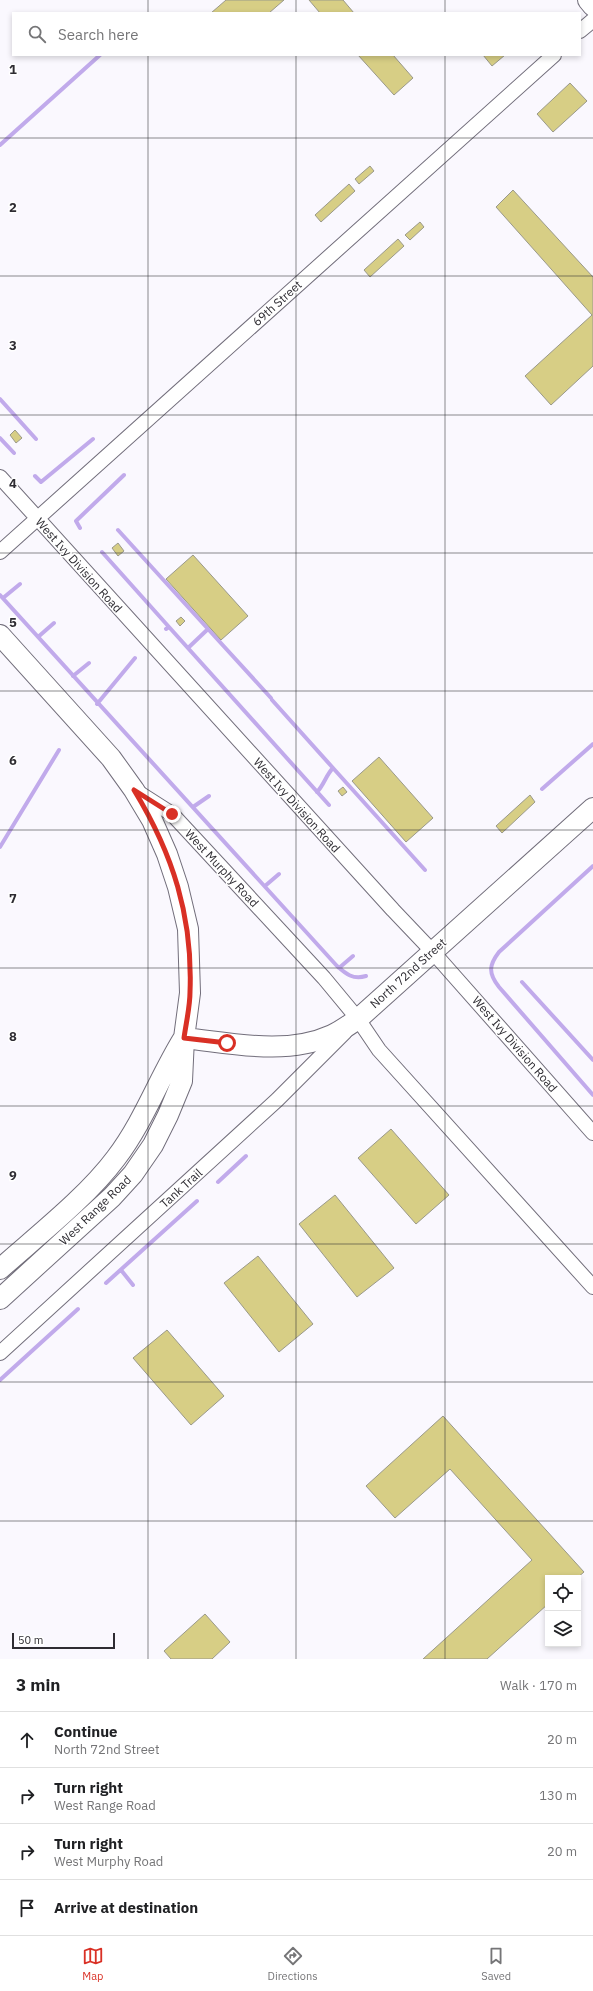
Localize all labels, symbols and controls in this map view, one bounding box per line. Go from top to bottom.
search box [12,12,581,56]
icon: search [26,23,48,45]
text: Search here [58,25,138,44]
text: 1 [9,61,17,78]
text: 2 [9,199,17,216]
street label: 69th Street [249,277,305,329]
text: 3 [9,337,17,354]
text: 4 [9,475,17,492]
street label: West Ivy Division Road [33,515,125,615]
text: 5 [9,614,17,631]
text: 6 [9,752,17,769]
street label: West Ivy Division Road [251,755,343,855]
route end [163,805,181,823]
street label: West Murphy Road [182,826,262,910]
text: 7 [9,890,17,907]
street label: North 72nd Street [367,935,449,1011]
street label: West Ivy Division Road [469,993,561,1095]
text: 8 [9,1028,17,1045]
route start [218,1034,236,1052]
street label: Tank Trail [157,1165,205,1211]
text: 9 [9,1167,17,1184]
street label: West Range Road [56,1172,134,1248]
map controls [545,1575,581,1647]
button: locate [545,1575,581,1611]
button: layers [545,1611,581,1647]
scale bar [12,1631,115,1650]
text: 50 m [18,1633,43,1647]
text: 3 min [16,1674,60,1696]
text: Walk · 170 m [500,1677,577,1694]
text: Continue [54,1722,118,1741]
icon: ahead [16,1729,38,1751]
text: 20 m [547,1731,577,1748]
text: North 72nd Street [54,1741,160,1758]
text: Turn right [54,1778,123,1797]
icon: right [16,1785,38,1807]
text: 130 m [539,1787,577,1804]
text: West Range Road [54,1797,156,1814]
text: Turn right [54,1834,123,1853]
icon: right [16,1841,38,1863]
text: 20 m [547,1843,577,1860]
text: West Murphy Road [54,1853,163,1870]
icon: arrive [16,1897,38,1919]
text: Arrive at destination [54,1898,198,1917]
tab: Map [82,1945,104,1983]
tab: Directions [268,1945,318,1983]
tab: Saved [481,1945,511,1983]

